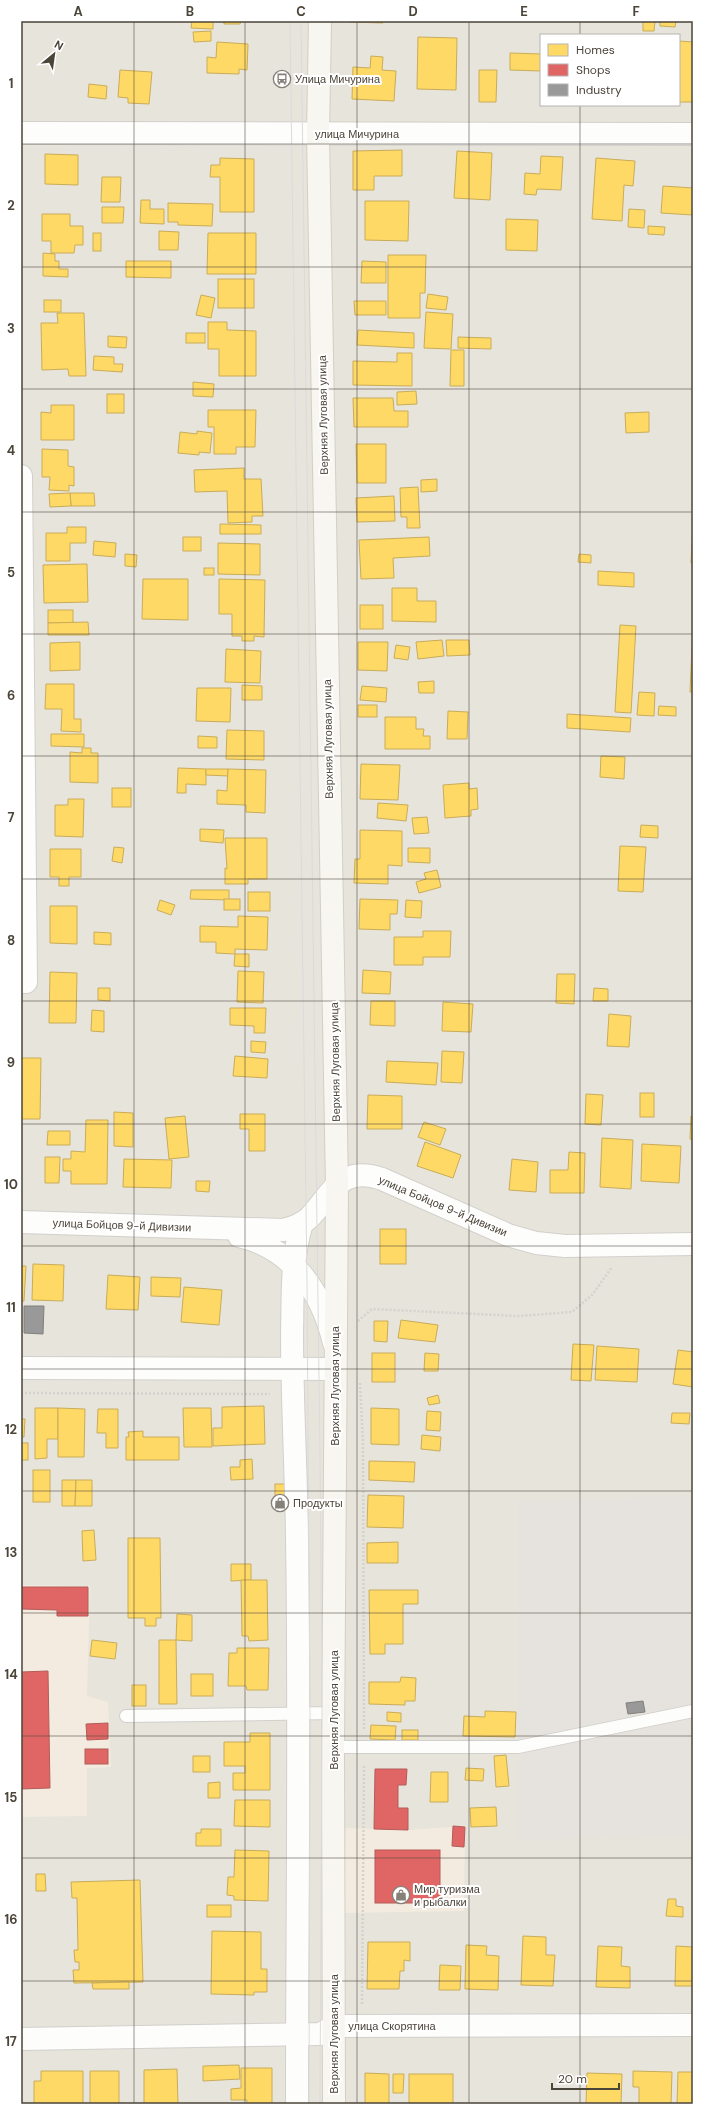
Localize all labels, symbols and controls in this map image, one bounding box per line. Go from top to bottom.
text: A [73,3,83,20]
text: B [186,3,194,20]
text: C [296,3,306,20]
text: D [408,3,418,20]
text: E [520,3,528,20]
text: F [632,3,640,20]
north arrow [34,34,74,74]
legend [540,34,680,106]
text: N [52,37,66,53]
text: Homes [576,42,615,58]
text: Shops [576,62,611,78]
bus stop icon: Улица Мичурина [272,69,292,89]
place label: Улица Мичурина [295,72,381,86]
text: 1 [9,75,13,92]
text: Industry [576,82,622,98]
street label: улица Мичурина [315,127,400,141]
text: 2 [7,197,15,214]
text: 3 [7,320,15,337]
street label: Верхняя Луговая улица [315,354,331,475]
text: 4 [7,442,15,459]
text: 5 [7,564,15,581]
street label: Верхняя Луговая улица [320,678,336,799]
text: 6 [7,687,15,704]
text: 7 [8,809,15,826]
text: 8 [7,932,15,949]
street label: Верхняя Луговая улица [327,1001,343,1122]
text: 9 [7,1054,15,1071]
street label: улица Бойцов 9-й Дивизии [376,1172,510,1240]
text: 10 [4,1176,18,1193]
street label: улица Бойцов 9-й Дивизии [53,1216,191,1234]
text: 11 [6,1299,16,1316]
street label: Верхняя Луговая улица [328,1325,342,1446]
text: 12 [5,1421,17,1438]
shop icon: Продукты [270,1493,290,1513]
place label: Продукты [293,1496,343,1510]
text: 13 [5,1544,17,1561]
street label: Верхняя Луговая улица [327,1649,341,1770]
text: 14 [4,1666,18,1683]
text: 15 [5,1789,17,1806]
place label: Мир туризма и рыбалки [414,1882,481,1909]
shop icon: Мир туризма и рыбалки [391,1885,411,1905]
text: 16 [5,1911,17,1928]
street label: Верхняя Луговая улица [327,1973,341,2094]
street label: улица Скорятина [348,2019,437,2033]
text: 17 [5,2033,17,2050]
scale bar [552,2065,619,2091]
text: 20 m [558,2071,587,2087]

